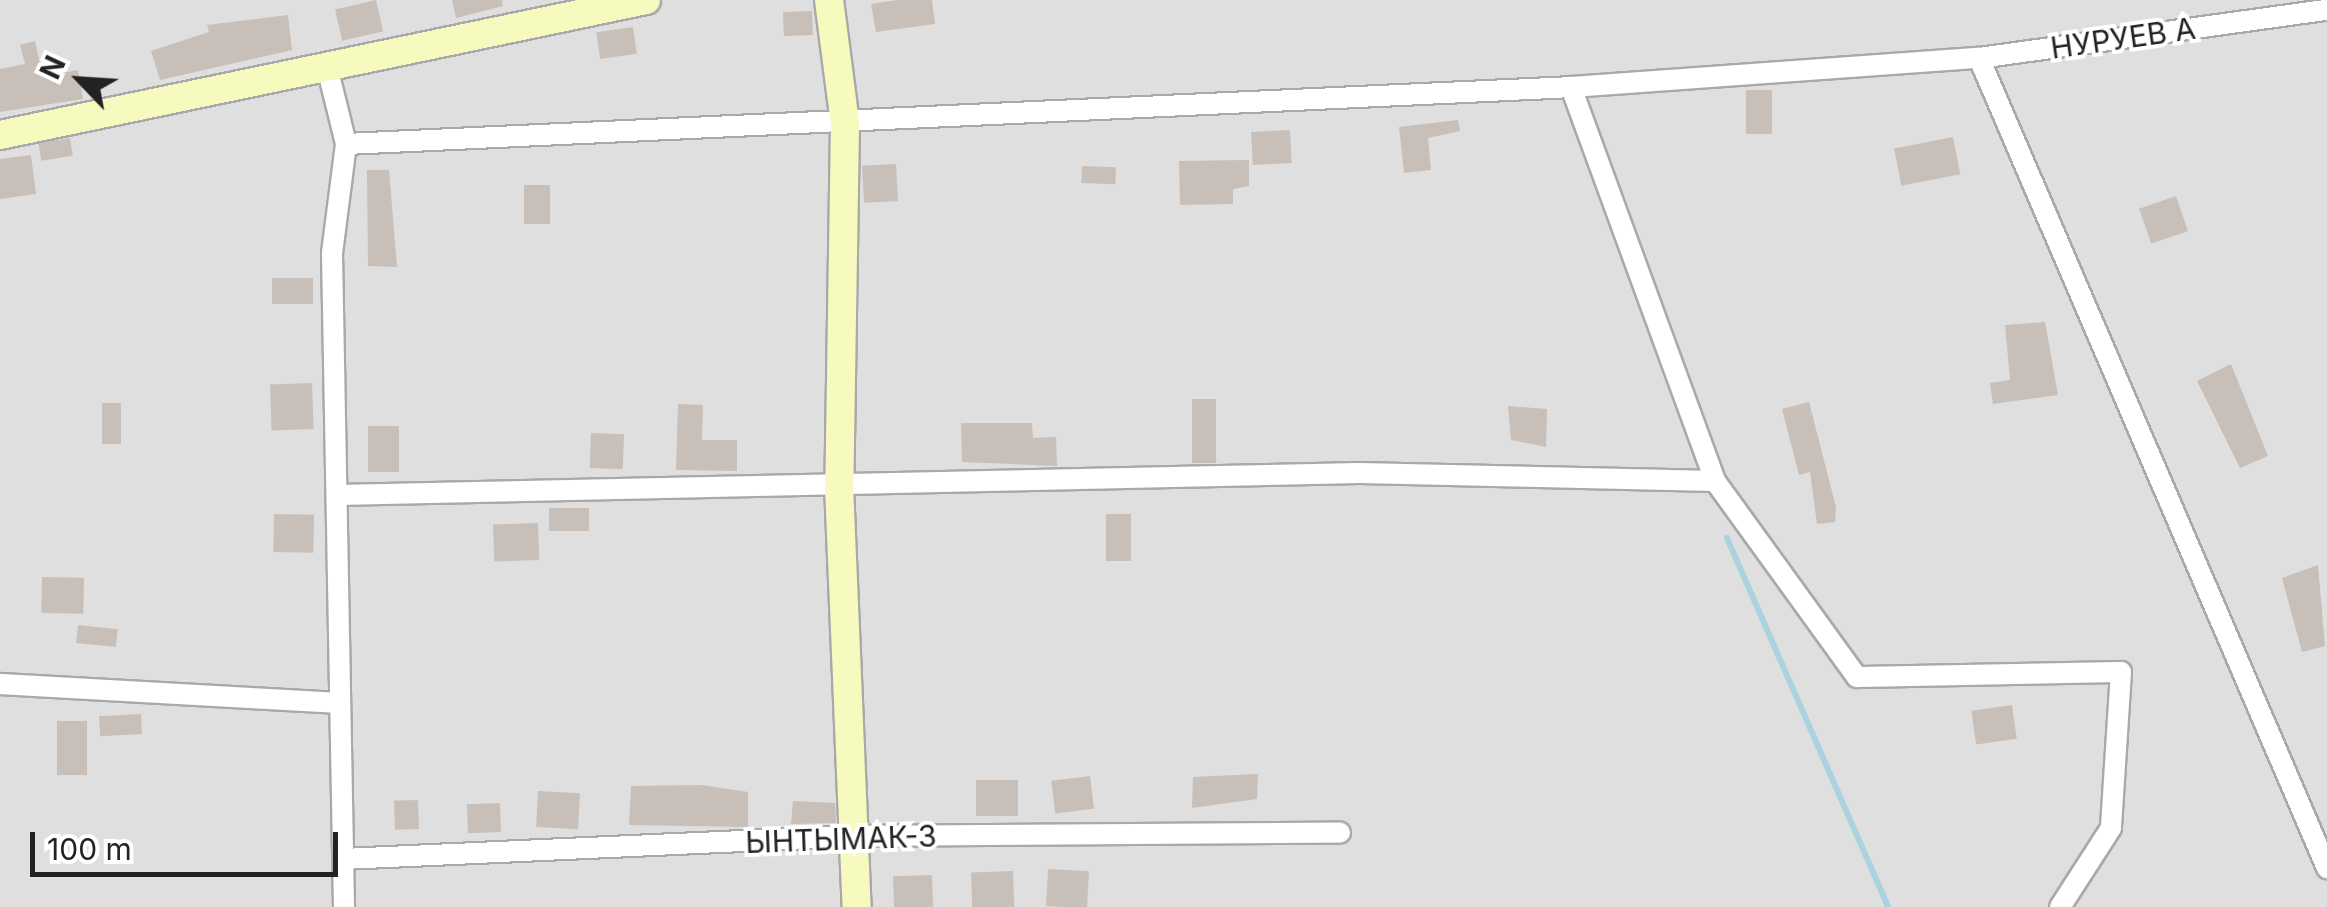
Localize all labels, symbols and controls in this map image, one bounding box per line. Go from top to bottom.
street label: НУРУЕВ А [2048,10,2198,66]
north arrow [30,30,130,130]
text: N [33,50,73,84]
scale bar [35,812,342,874]
street label: ЫНТЫМАК-3 [745,818,937,860]
text: 100 m [47,831,132,867]

